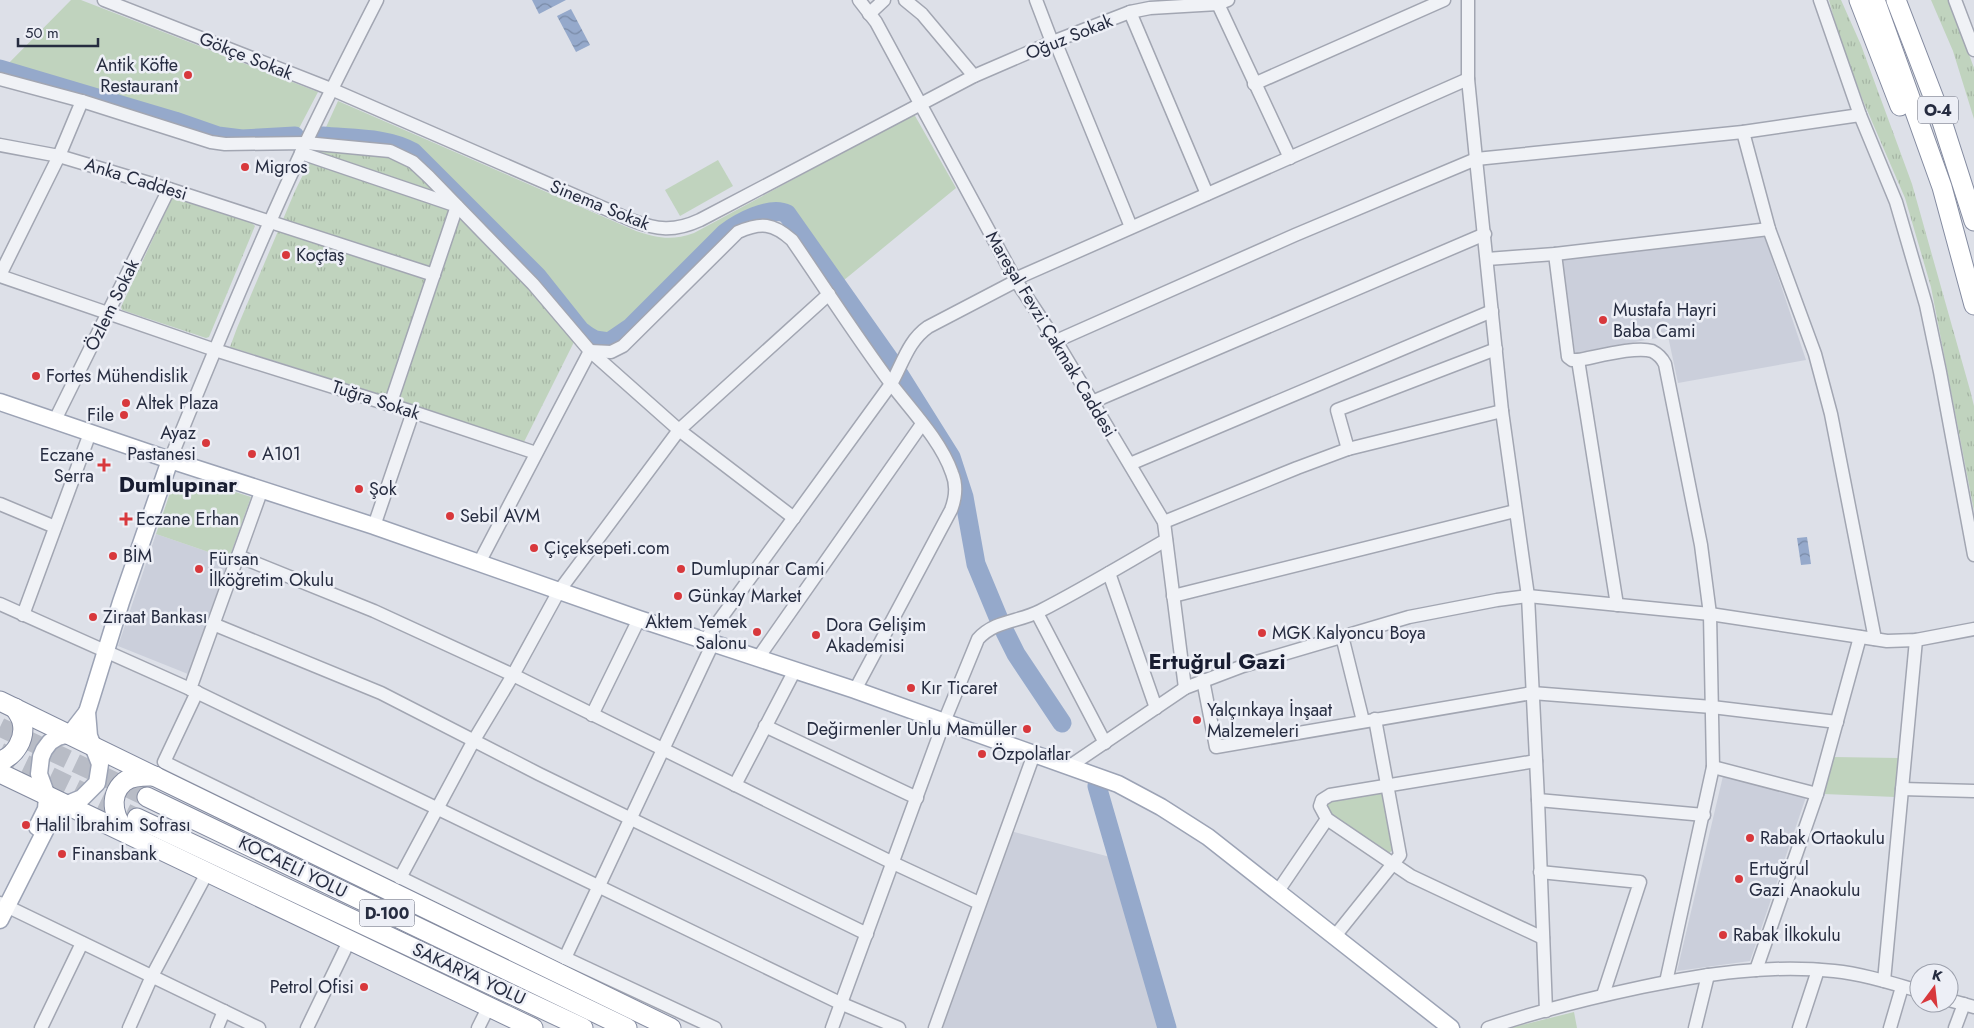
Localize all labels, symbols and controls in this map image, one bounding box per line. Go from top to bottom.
street label: Oğuz Sokak [1022,8,1116,66]
scale bar [18,15,98,47]
text: 50 m [25,22,59,44]
street label: Gökçe Sokak [195,25,297,87]
place label: Antik Köfte Restaurant [96,52,179,99]
marker: Antik Köfte Restaurant [182,69,194,81]
road number: O-4 [1918,96,1958,124]
street label: Anka Caddesi [82,151,190,207]
place label: Migros [255,154,308,180]
marker: Migros [239,161,251,173]
street label: Sinema Sokak [546,173,654,237]
street label: Mareşal Fevzi Çakmak Caddesi [979,226,1123,442]
place label: Koçtaş [296,242,344,268]
marker: Koçtaş [280,249,292,261]
street label: Özlem Sokak [78,254,146,355]
place label: Mustafa Hayri Baba Cami [1613,297,1717,344]
marker: Mustafa Hayri Baba Cami [1597,314,1609,326]
place label: Fortes Mühendislik [46,363,188,389]
marker: Fortes Mühendislik [30,370,42,382]
street label: Tuğra Sokak [329,374,423,426]
place label: Altek Plaza [136,390,219,416]
marker: Altek Plaza [120,397,132,409]
place label: File [87,402,114,428]
marker: File [118,409,130,421]
place label: Ayaz Pastanesi [127,420,197,467]
marker: Ayaz Pastanesi [200,437,212,449]
place label: A101 [262,441,301,467]
place label: Eczane Serra [40,442,94,489]
marker: A101 [246,448,258,460]
marker: Eczane Serra [98,459,110,471]
district label: Dumlupınar [119,468,237,500]
place label: Şok [369,476,397,502]
marker: Şok [353,483,365,495]
place label: Sebil AVM [460,503,540,529]
place label: Eczane Erhan [136,506,239,532]
marker: Sebil AVM [444,510,456,522]
marker: Eczane Erhan [120,513,132,525]
place label: Çiçeksepeti.com [544,535,670,561]
marker: Çiçeksepeti.com [528,542,540,554]
place label: BİM [123,543,152,569]
place label: Fürsan İlköğretim Okulu [209,546,334,593]
marker: BİM [107,550,119,562]
place label: Dumlupınar Cami [691,556,825,582]
marker: Fürsan İlköğretim Okulu [193,563,205,575]
marker: Dumlupınar Cami [675,563,687,575]
place label: Günkay Market [688,583,802,609]
marker: Günkay Market [672,590,684,602]
place label: Ziraat Bankası [103,604,207,630]
place label: Aktem Yemek Salonu [645,609,747,656]
marker: Ziraat Bankası [87,611,99,623]
place label: Dora Gelişim Akademisi [826,612,926,659]
place label: MGK Kalyoncu Boya [1272,620,1426,646]
marker: Aktem Yemek Salonu [751,626,763,638]
marker: MGK Kalyoncu Boya [1256,627,1268,639]
marker: Dora Gelişim Akademisi [810,629,822,641]
district label: Ertuğrul Gazi [1149,645,1285,677]
place label: Kır Ticaret [921,675,998,701]
marker: Kır Ticaret [905,682,917,694]
place label: Yalçınkaya İnşaat Malzemeleri [1207,697,1333,744]
marker: Yalçınkaya İnşaat Malzemeleri [1191,714,1203,726]
place label: Değirmenler Unlu Mamüller [806,716,1018,742]
marker: Değirmenler Unlu Mamüller [1021,723,1033,735]
place label: Özpolatlar [992,741,1072,767]
marker: Özpolatlar [976,748,988,760]
place label: Halil İbrahim Sofrası [36,812,191,838]
marker: Halil İbrahim Sofrası [20,819,32,831]
place label: Rabak Ortaokulu [1760,825,1885,851]
street label: KOCAELİ YOLU [234,829,352,905]
marker: Rabak Ortaokulu [1744,832,1756,844]
place label: Finansbank [72,841,157,867]
marker: Finansbank [56,848,68,860]
place label: Ertuğrul Gazi Anaokulu [1749,856,1861,903]
marker: Ertuğrul Gazi Anaokulu [1733,873,1745,885]
road number: D-100 [360,900,414,926]
place label: Rabak İlkokulu [1733,922,1841,948]
marker: Rabak İlkokulu [1717,929,1729,941]
street label: SAKARYA YOLU [408,936,530,1012]
north arrow [1909,963,1959,1013]
text: K [1930,965,1945,986]
place label: Petrol Ofisi [270,974,354,1000]
marker: Petrol Ofisi [358,981,370,993]

